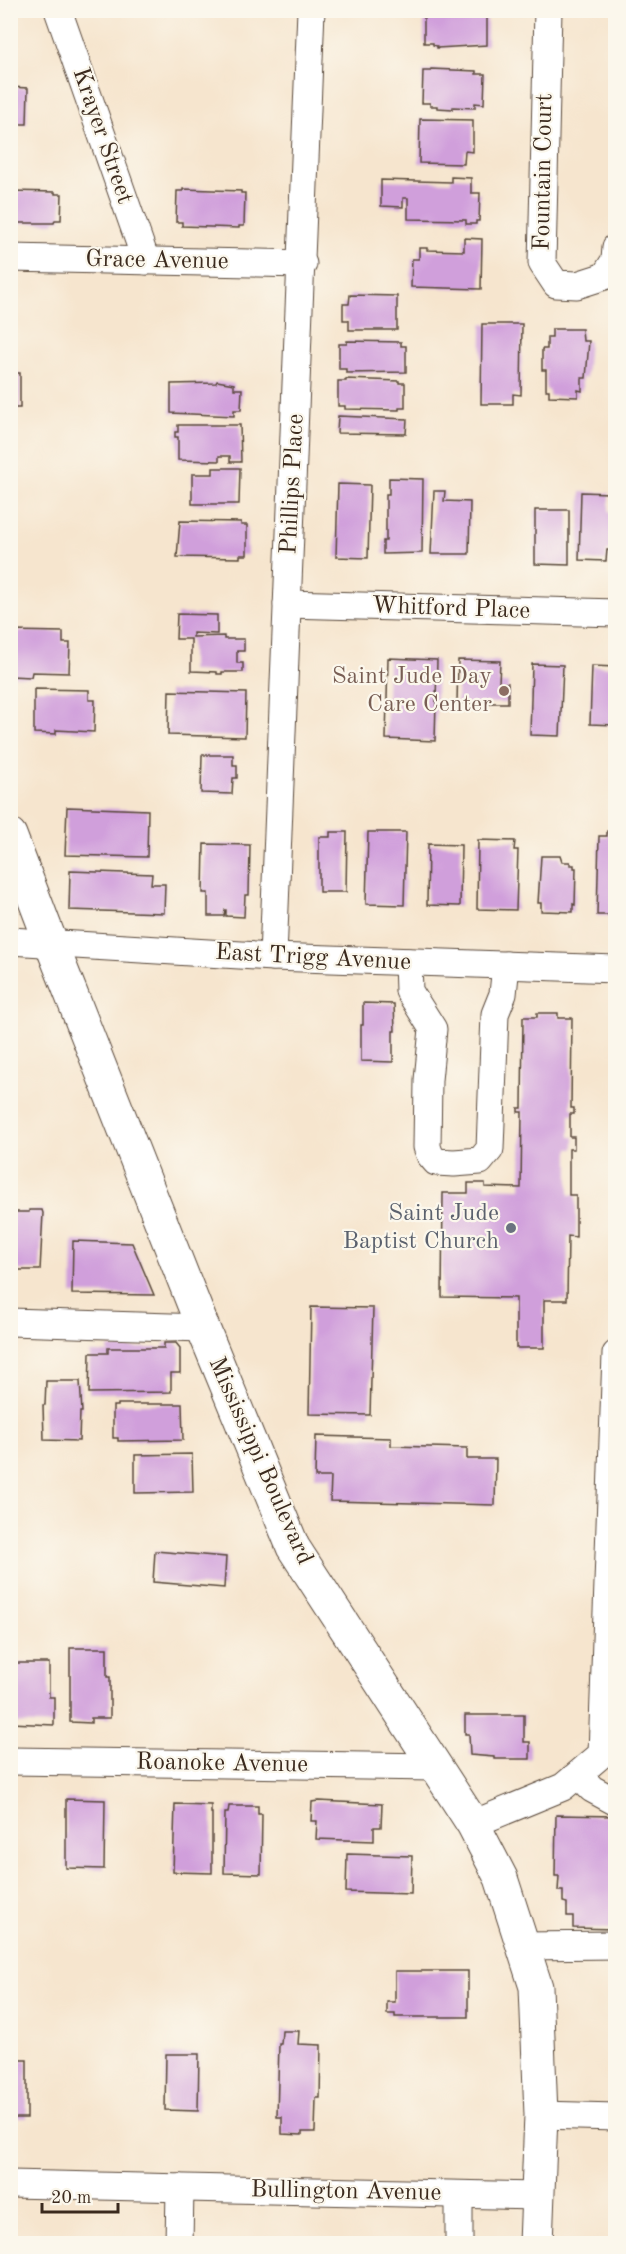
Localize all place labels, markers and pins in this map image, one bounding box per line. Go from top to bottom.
place label: Saint Jude Day Care Center [332,665,492,717]
marker: Saint Jude Day Care Center [497,684,511,698]
place label: Saint Jude Baptist Church [342,1202,499,1254]
marker: Saint Jude Baptist Church [504,1221,518,1235]

